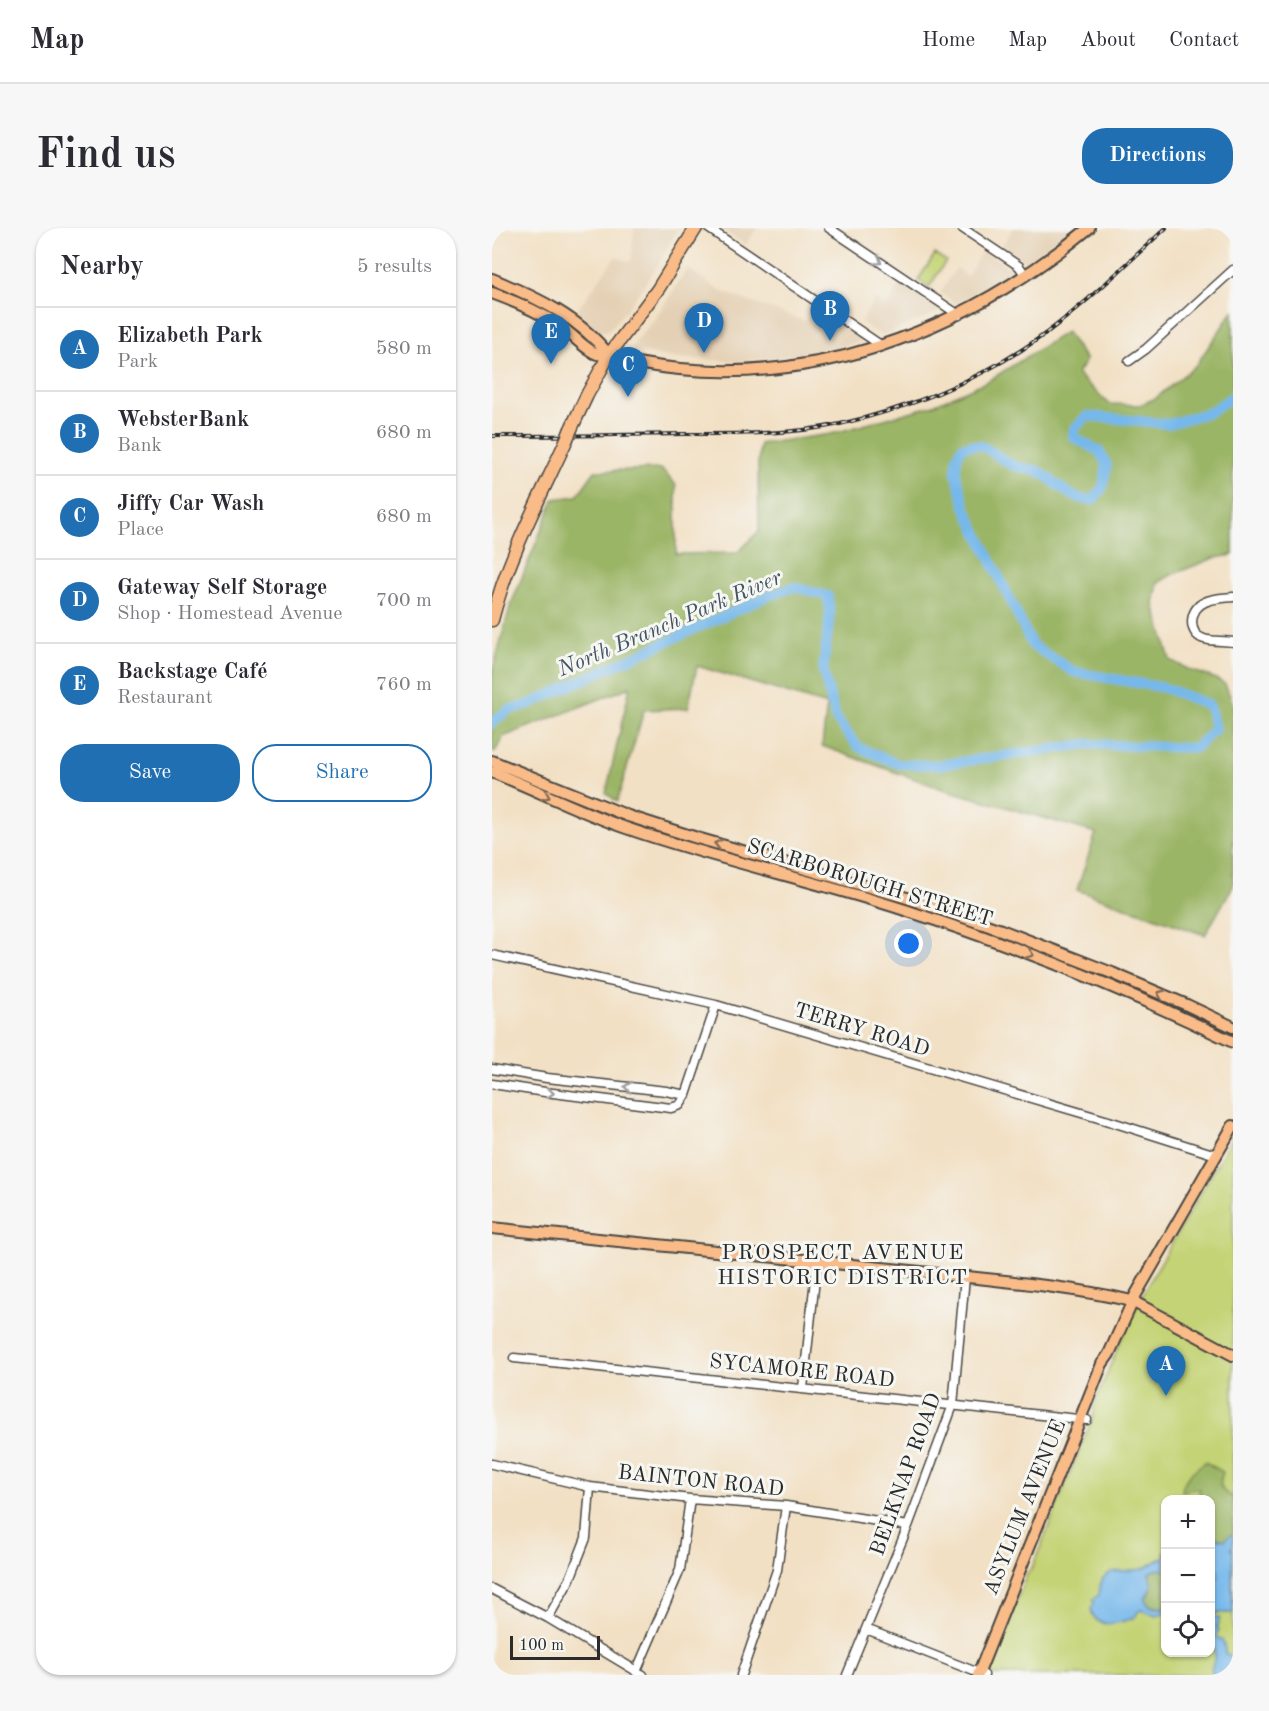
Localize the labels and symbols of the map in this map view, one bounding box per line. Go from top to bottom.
one-way arrow [871,254,882,265]
pin: B [810,291,850,341]
pin: D [684,304,724,353]
pin: E [532,314,570,364]
pin: C [608,348,648,397]
water label: North Branch Park River [554,566,785,681]
one-way arrow [539,788,550,800]
street label: SCARBOROUGH STREET [744,836,995,931]
one-way arrow [713,839,723,852]
your location [894,929,923,958]
one-way arrow [1024,947,1035,959]
one-way arrow [1156,989,1167,1001]
street label: TERRY ROAD [791,1000,932,1061]
one-way arrow [623,1081,632,1094]
one-way arrow [545,1086,554,1098]
district label: PROSPECT AVENUE HISTORIC DISTRICT [717,1242,969,1289]
pin: A [1146,1346,1186,1396]
street label: SYCAMORE ROAD [708,1351,895,1392]
street label: BELKNAP ROAD [867,1390,946,1559]
street label: ASYLUM AVENUE [981,1417,1070,1598]
street label: BAINTON ROAD [617,1462,785,1501]
scale bar [510,1633,600,1660]

